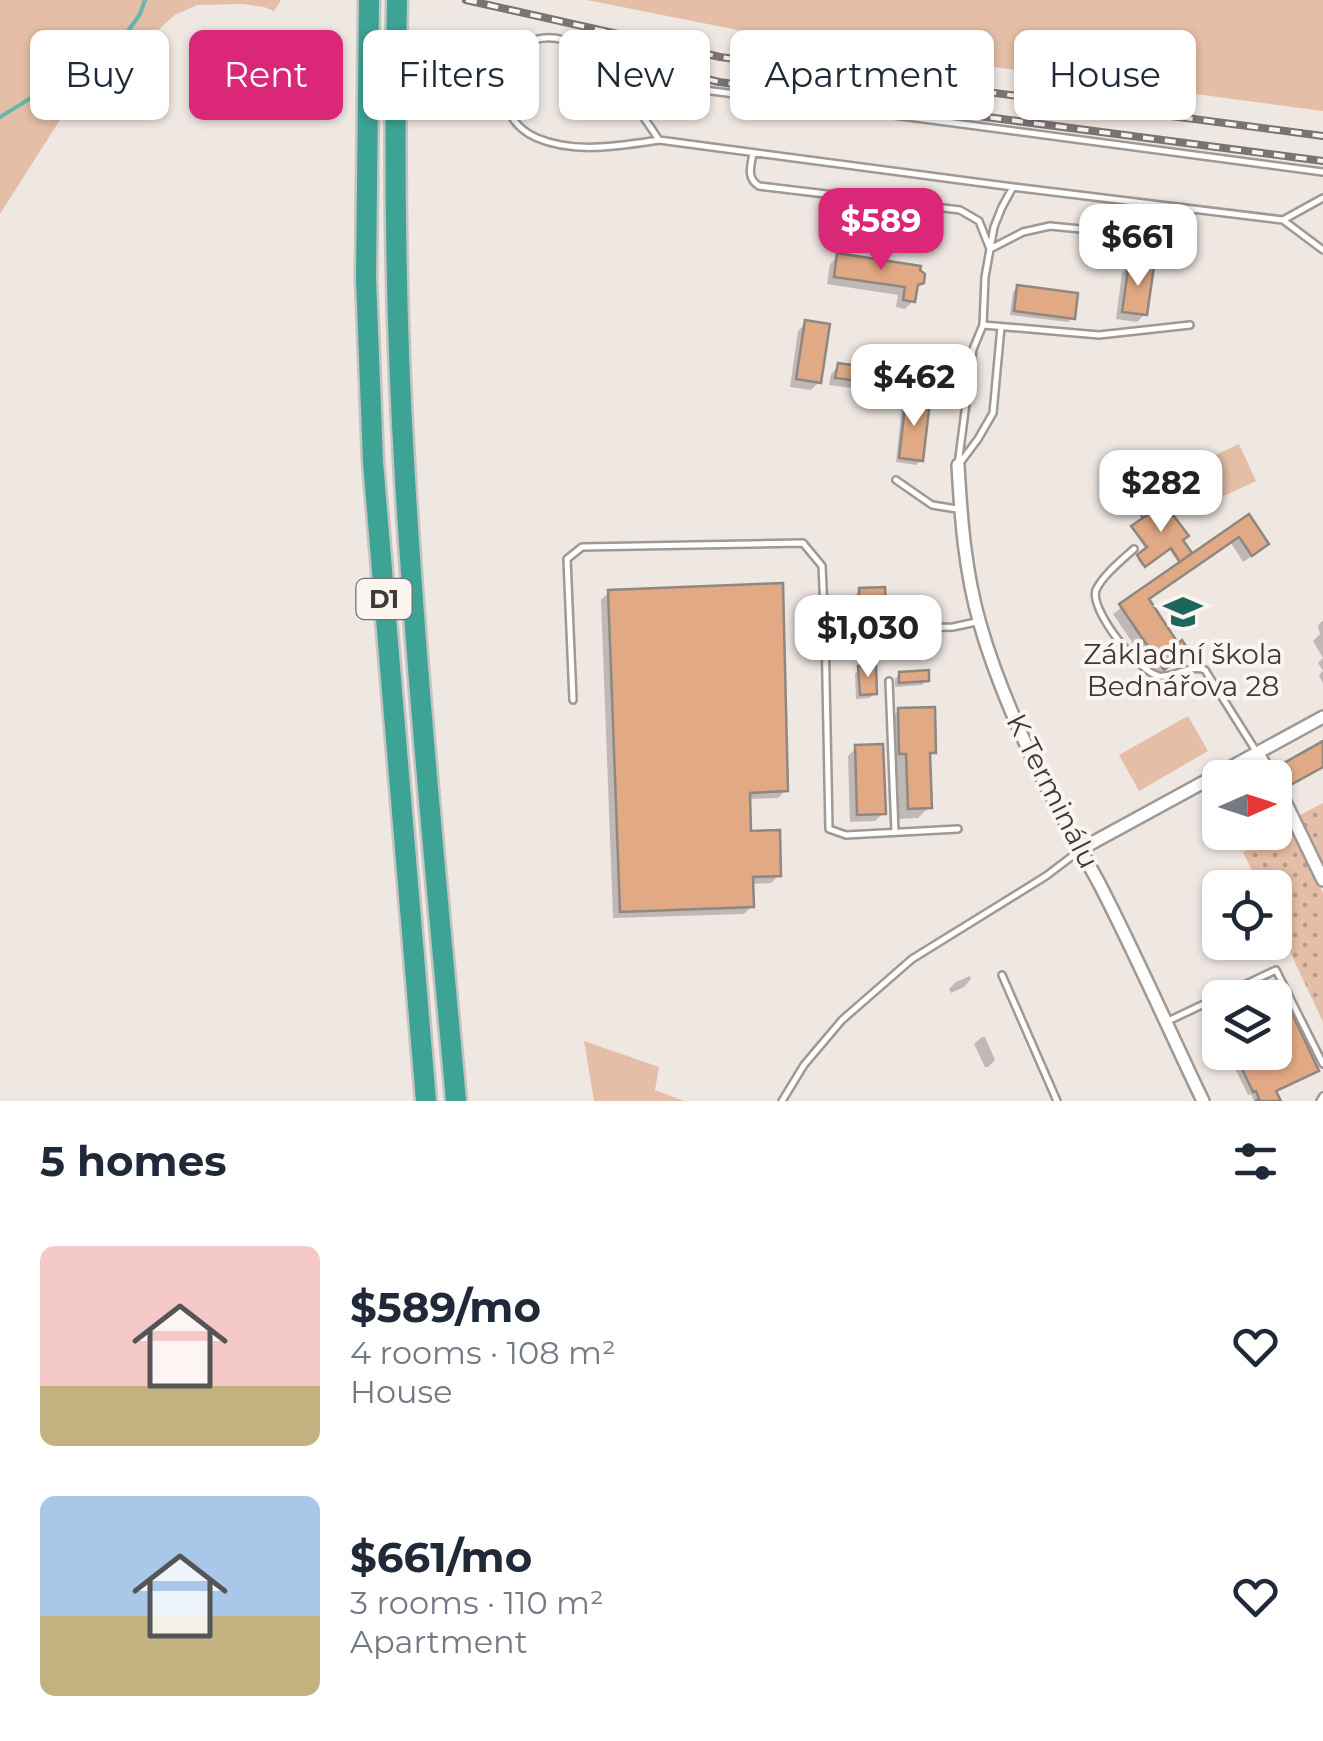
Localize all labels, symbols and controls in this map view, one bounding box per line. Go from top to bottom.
chip: Buy [30,30,169,120]
chip: Rent [189,30,343,120]
chip: Filters [363,30,539,120]
chip: New [559,30,710,120]
chip: Apartment [730,30,994,120]
chip: House [1014,30,1196,120]
pin: $589 [822,188,940,273]
text: $589 [841,201,921,240]
pin: $661 [1079,204,1197,289]
text: $661 [1101,217,1175,256]
pin: $462 [855,344,973,429]
text: $462 [873,357,955,396]
pin: $282 [1102,450,1220,535]
text: $282 [1121,463,1201,502]
road number: D1 [356,579,412,619]
school or university icon: Základní škola Bednářova 28 [1162,591,1204,633]
pin: $1,030 [787,595,949,680]
text: $1,030 [817,608,919,647]
place label: Základní škola Bednářova 28 [1083,637,1283,703]
street label: K Terminálu [1000,708,1106,874]
north arrow [1202,760,1292,850]
map controls [1202,760,1292,1070]
button: locate [1202,870,1292,960]
button: layers [1202,980,1292,1070]
icon: filters [1228,1134,1283,1189]
text: 5 homes [40,1135,227,1187]
text: $589/mo [350,1281,541,1333]
icon: home [120,1286,240,1406]
icon: heart [1228,1319,1283,1374]
text: 4 rooms · 108 m² [350,1333,616,1372]
text: House [350,1372,453,1411]
text: $661/mo [350,1531,532,1583]
icon: home [120,1536,240,1656]
icon: heart [1228,1569,1283,1624]
text: 3 rooms · 110 m² [350,1583,604,1622]
text: Apartment [350,1622,528,1661]

